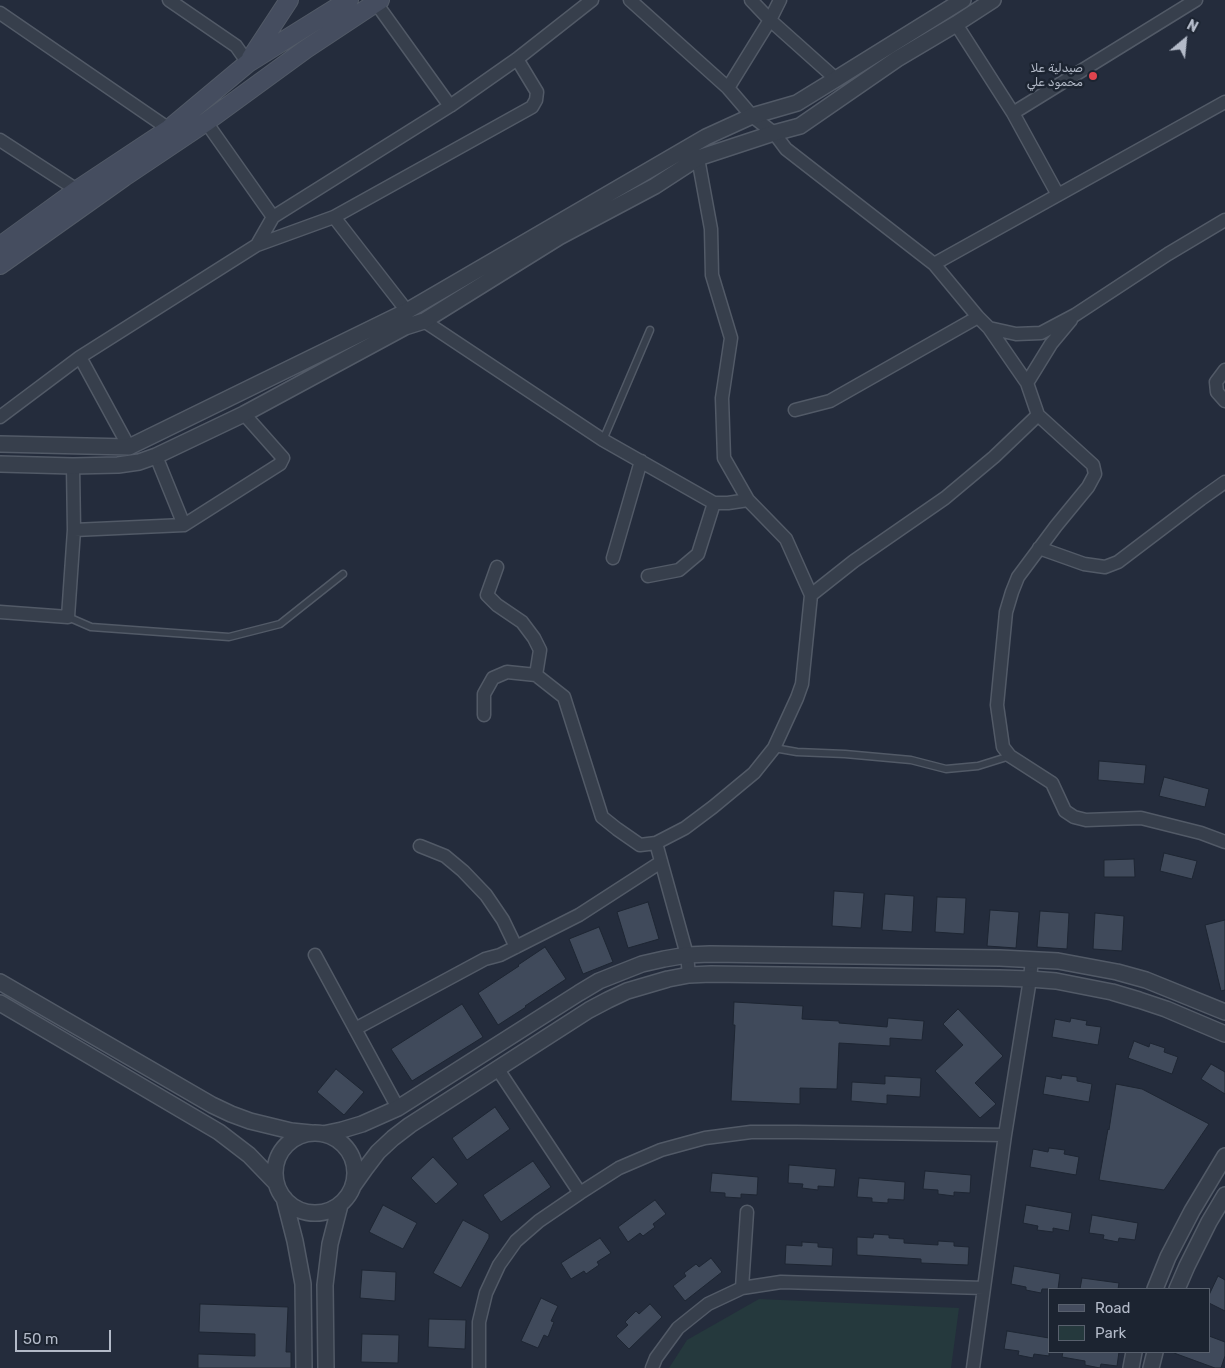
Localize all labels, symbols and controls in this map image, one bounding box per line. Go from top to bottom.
north arrow [1160,15,1210,65]
text: N [1184,16,1201,36]
place label: صيدلية علا محمود علي [1027,62,1083,90]
marker: صيدلية علا محمود علي [1087,70,1099,82]
legend [1048,1288,1210,1353]
text: Road [1095,1299,1131,1317]
scale bar [18,1320,114,1352]
text: Park [1095,1324,1126,1342]
text: 50 m [23,1330,58,1348]

